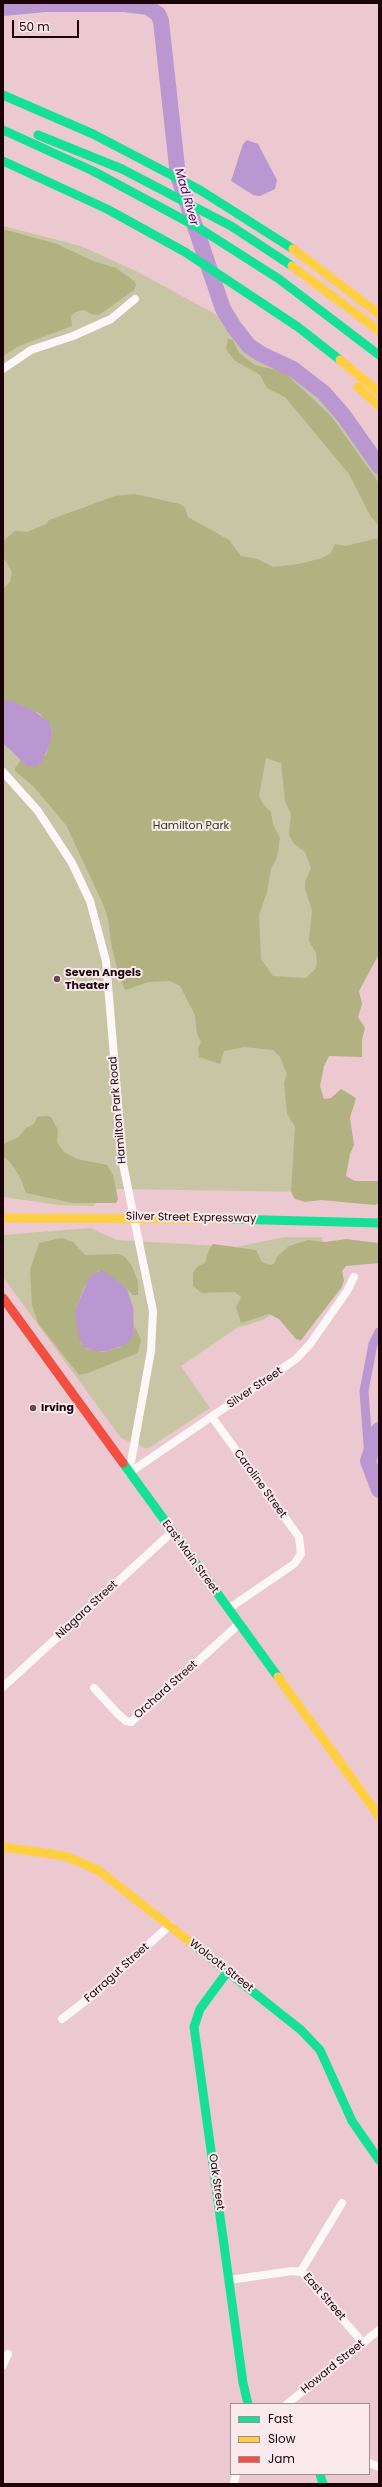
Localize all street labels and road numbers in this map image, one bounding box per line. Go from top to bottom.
street label: Hamilton Park Road [107,1056,129,1164]
street label: Silver Street Expressway [126,1210,256,1226]
street label: Silver Street [225,1365,285,1411]
street label: Caroline Street [231,1447,289,1521]
street label: East Main Street [159,1518,221,1596]
street label: Niagara Street [53,1578,121,1642]
street label: Orchard Street [132,1658,200,1722]
street label: Wolcott Street [186,1937,256,1995]
street label: Farragut Street [82,1941,152,2005]
street label: Oak Street [206,2153,226,2211]
street label: East Street [300,2271,348,2323]
street label: Howard Street [299,2337,367,2397]

